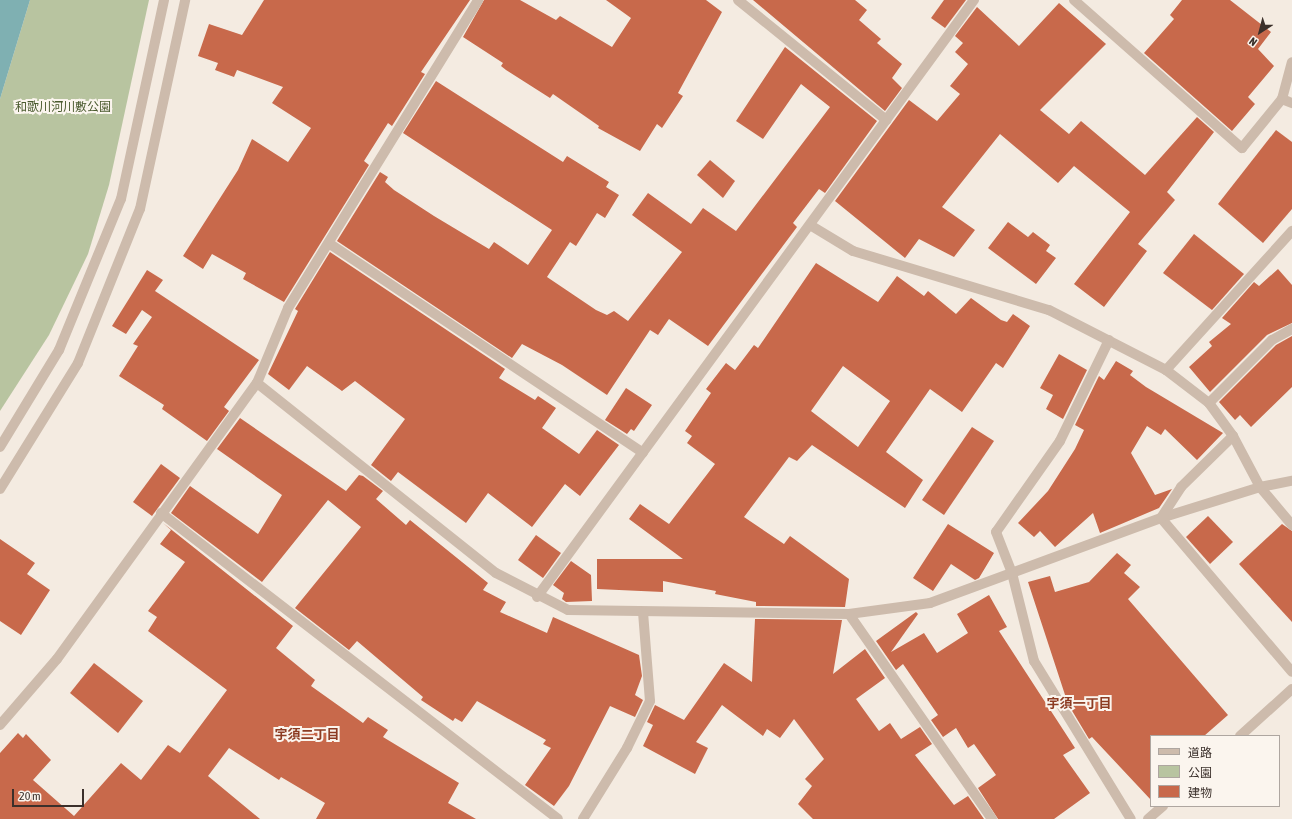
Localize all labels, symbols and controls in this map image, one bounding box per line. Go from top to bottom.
north arrow [1240,12,1280,52]
text: N [1247,35,1259,48]
park label: 和歌川河川敷公園 [15,101,111,115]
district label: 宇須一丁目 [1047,696,1111,712]
district label: 宇須二丁目 [275,727,339,743]
legend [1150,735,1280,807]
text: 道路 [1188,746,1212,760]
text: 公園 [1188,766,1212,780]
scale bar [14,781,86,807]
text: 建物 [1188,786,1212,800]
text: 20 m [19,789,41,803]

